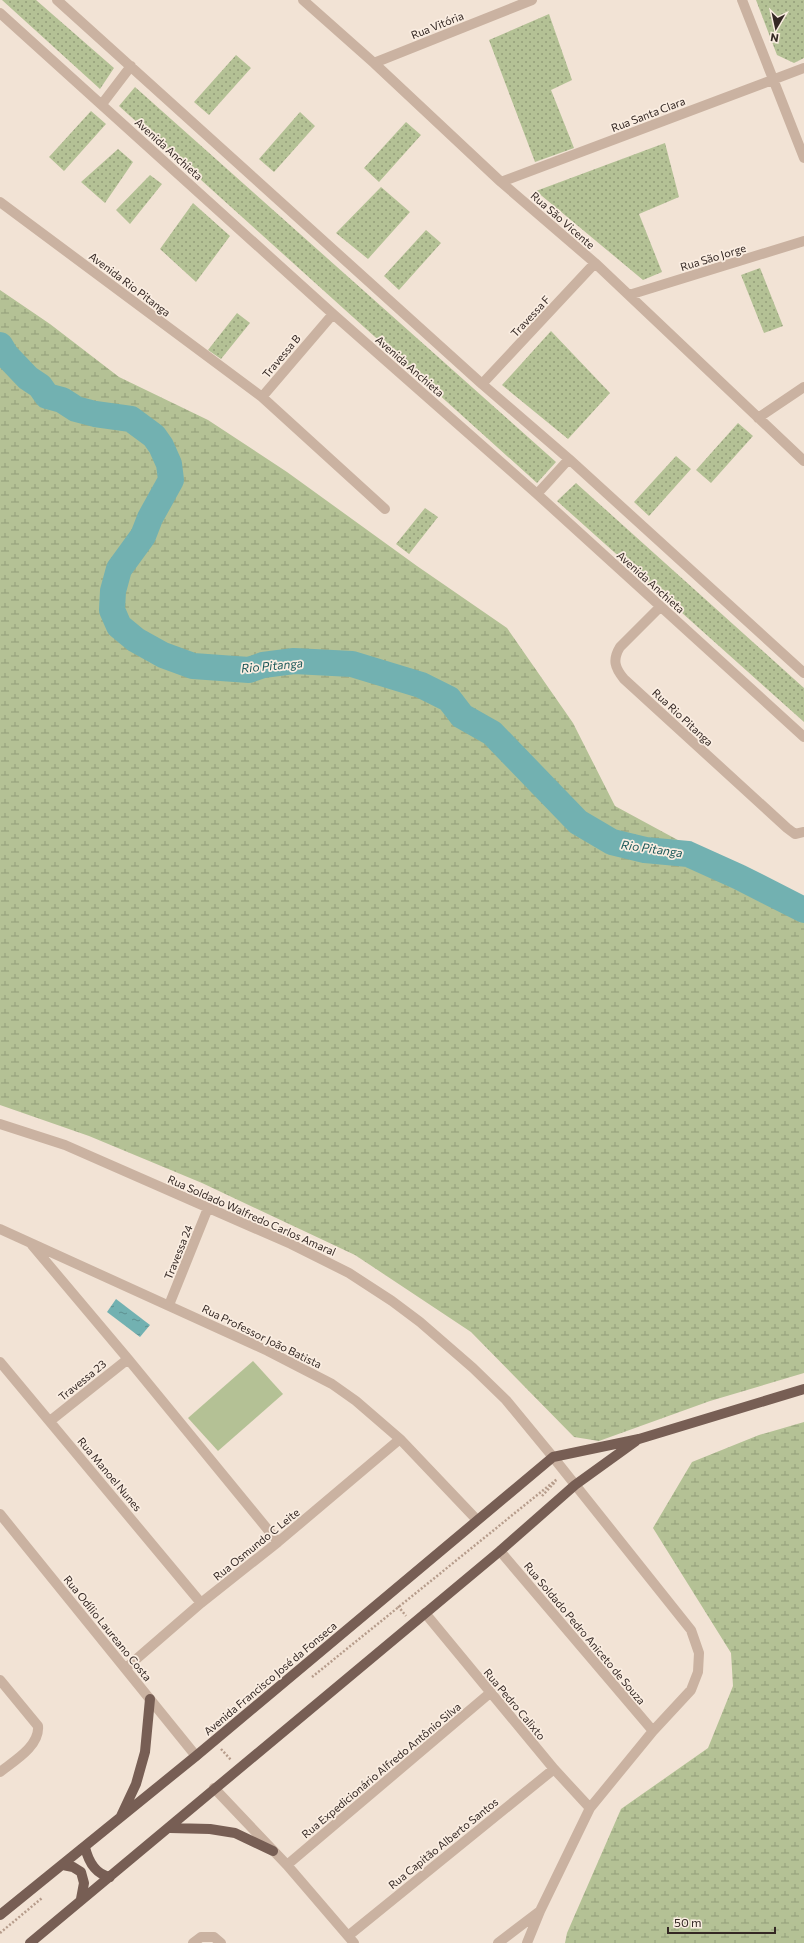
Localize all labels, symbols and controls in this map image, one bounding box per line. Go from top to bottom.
north arrow [756,8,796,48]
street label: Rua Vitória [409,9,465,41]
text: N [769,31,779,45]
street label: Rua Santa Clara [609,94,687,134]
street label: Avenida Anchieta [133,115,205,183]
street label: Rua São Vicente [528,189,598,251]
street label: Rua São Jorge [679,241,748,274]
street label: Avenida Rio Pitanga [87,249,173,319]
street label: Travessa F [508,293,552,339]
street label: Travessa B [259,332,303,380]
street label: Avenida Anchieta [373,333,447,399]
street label: Avenida Anchieta [615,548,687,616]
water label: Rio Pitanga [241,655,303,675]
street label: Rua Rio Pitanga [650,686,716,748]
water label: Rio Pitanga [620,837,684,859]
street label: Rua Soldado Walfredo Carlos Amaral [166,1172,338,1258]
street label: Travessa 24 [161,1222,195,1281]
street label: Rua Professor João Batista [200,1301,324,1372]
street label: Travessa 23 [56,1357,108,1403]
street label: Rua Manoel Nunes [75,1434,145,1514]
street label: Rua Osmundo C Leite [210,1505,302,1583]
street label: Rua Soldado Pedro Aniceto de Souza [522,1559,648,1707]
street label: Rua Odílio Laureano Costa [61,1573,155,1683]
street label: Avenida Francisco José da Fonseca [201,1619,340,1738]
street label: Rua Pedro Calixto [481,1666,549,1743]
street label: Rua Expedicionário Alfredo Antônio Silva [299,1700,463,1840]
street label: Rua Capitão Alberto Santos [386,1795,500,1891]
scale bar [668,1909,775,1935]
text: 50 m [674,1915,702,1929]

